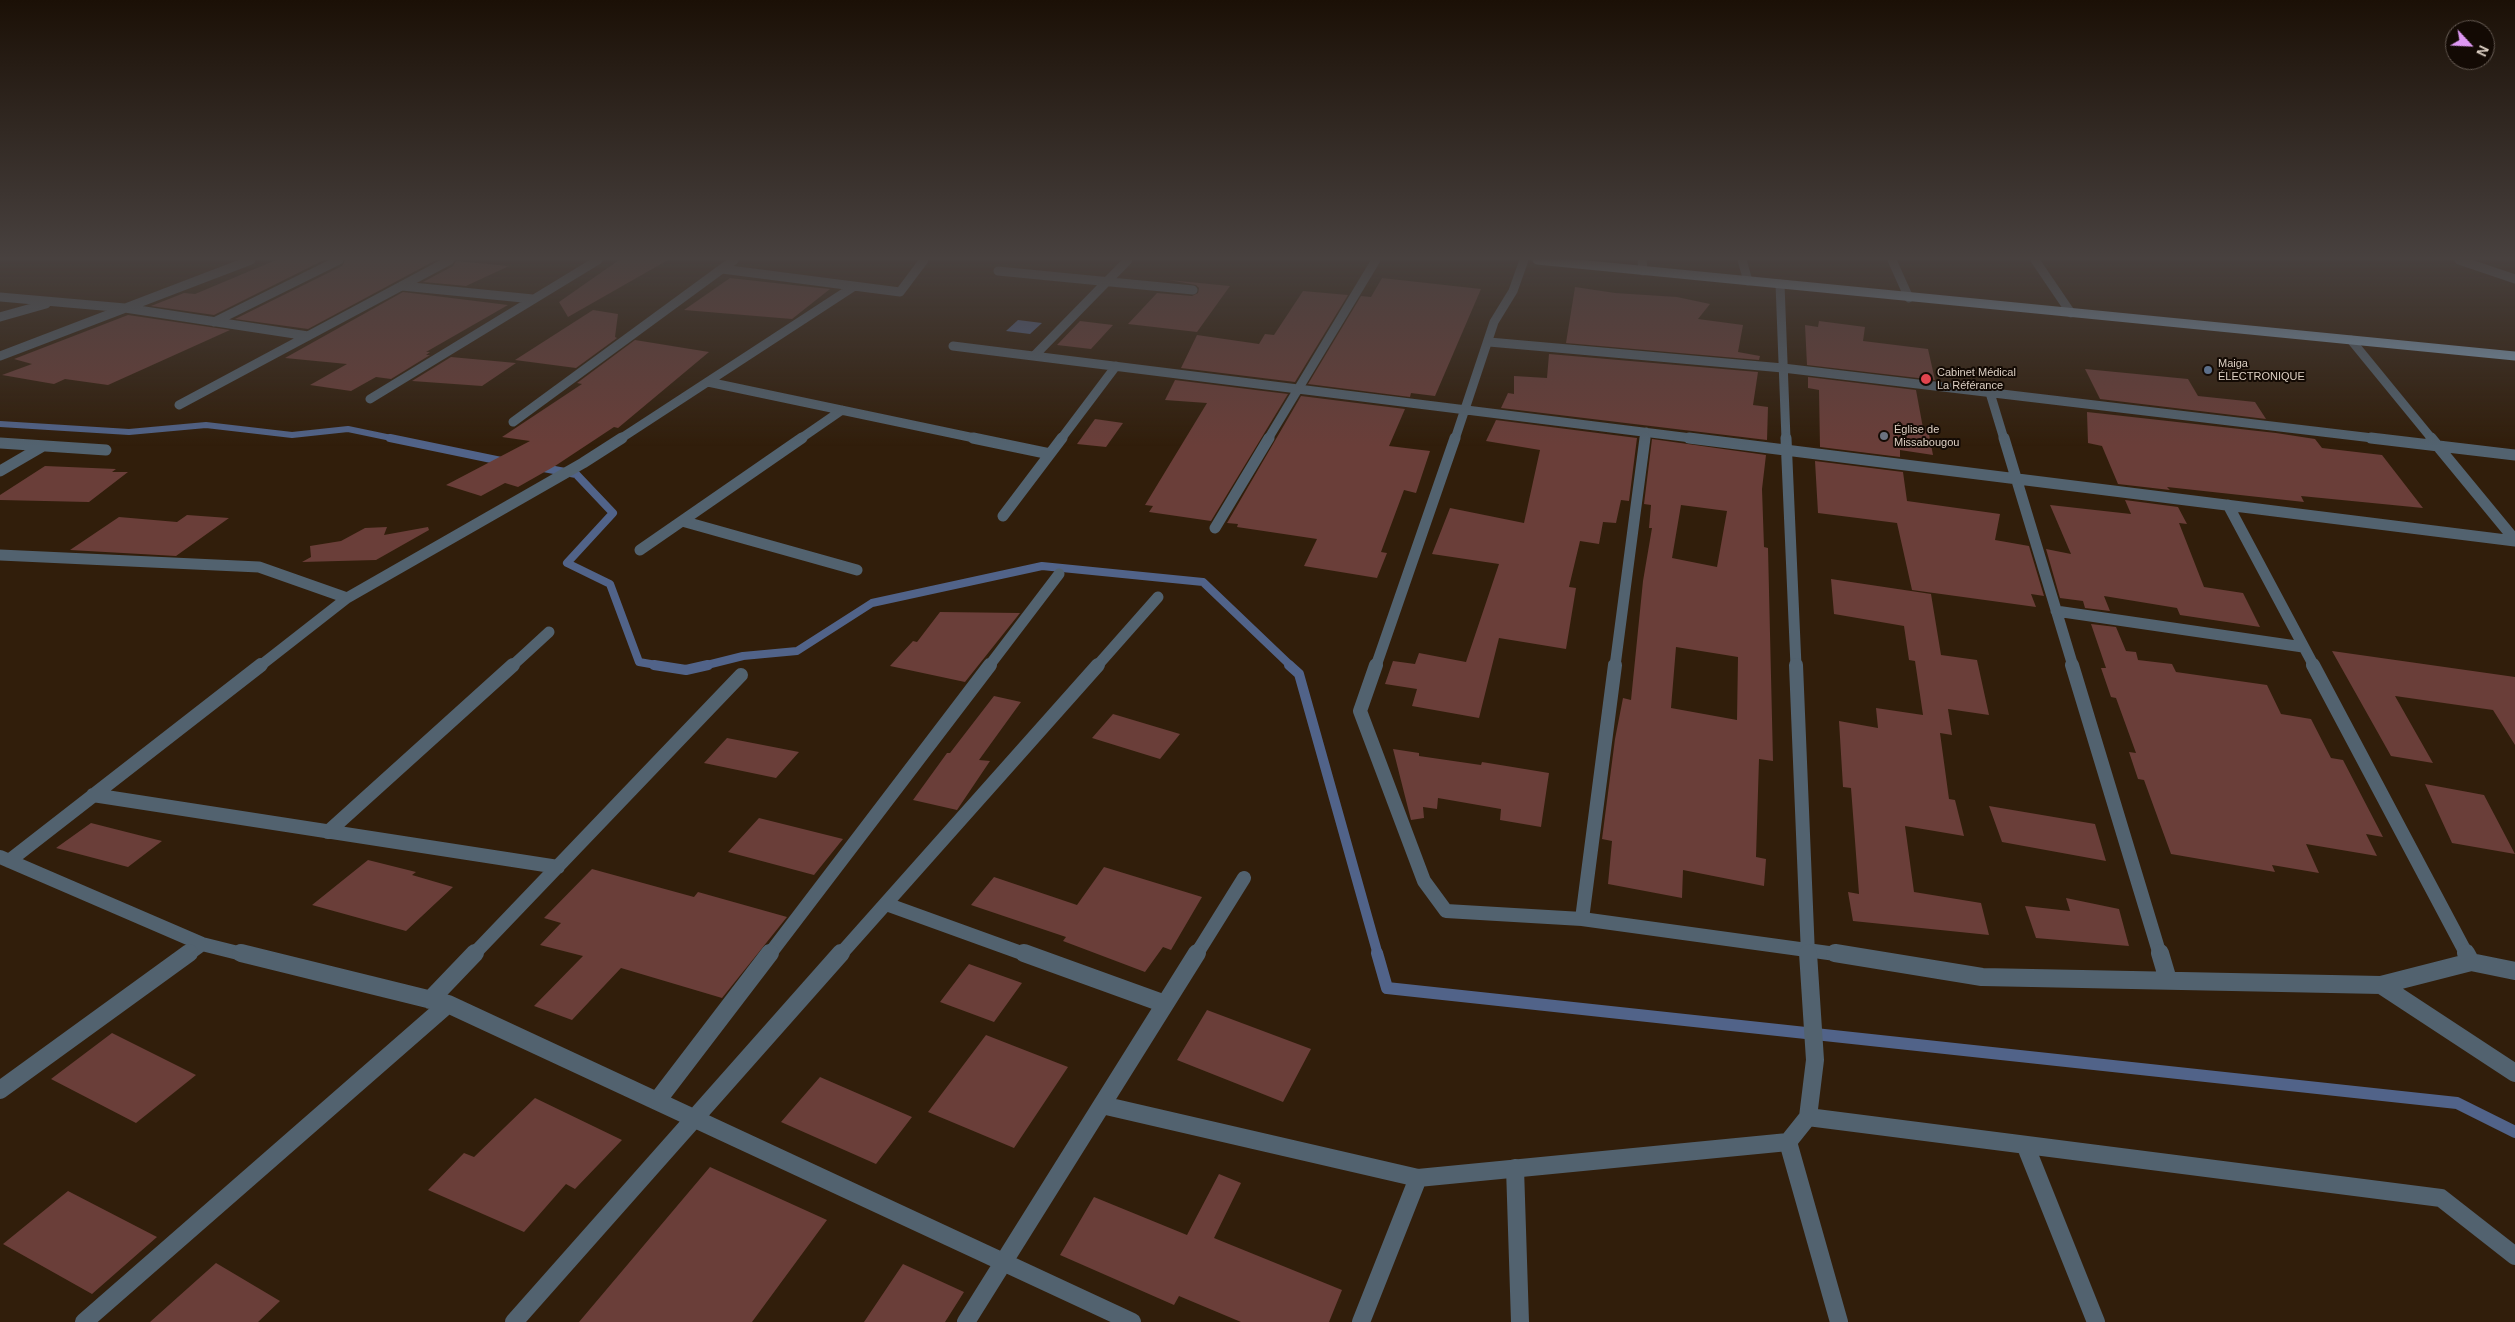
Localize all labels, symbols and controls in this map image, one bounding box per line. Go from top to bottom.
north arrow [2445,20,2495,70]
text: N [2473,43,2492,59]
place label: Maiga ÉLECTRONIQUE [2218,357,2305,383]
marker: Maiga ÉLECTRONIQUE [2202,364,2214,376]
place label: Cabinet Médical La Référance [1937,366,2016,392]
marker: Cabinet Médical La Référance [1919,372,1933,386]
place label: Église de Missabougou [1894,423,1959,449]
marker: Église de Missabougou [1878,430,1890,442]

